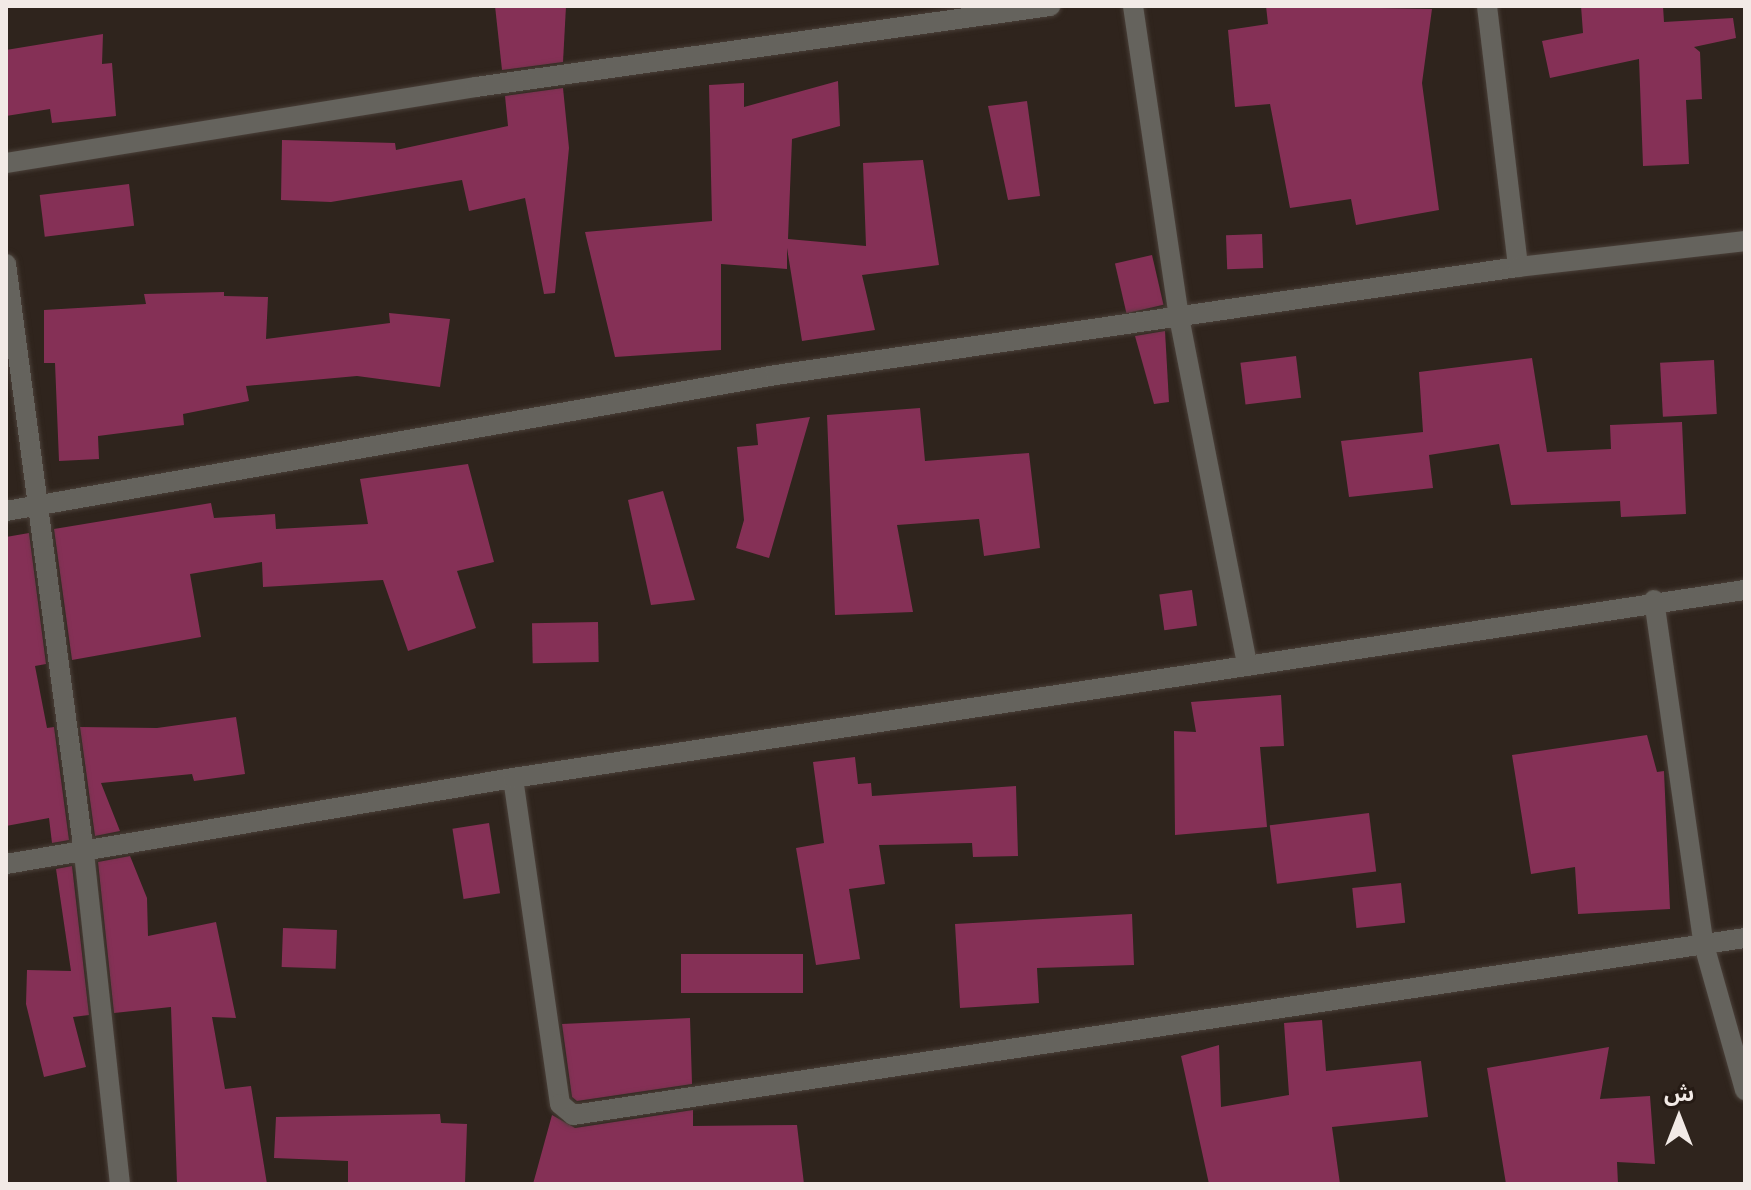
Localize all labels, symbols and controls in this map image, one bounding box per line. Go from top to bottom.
north arrow [1639,1078,1719,1158]
text: ش [1664,1080,1694,1107]

